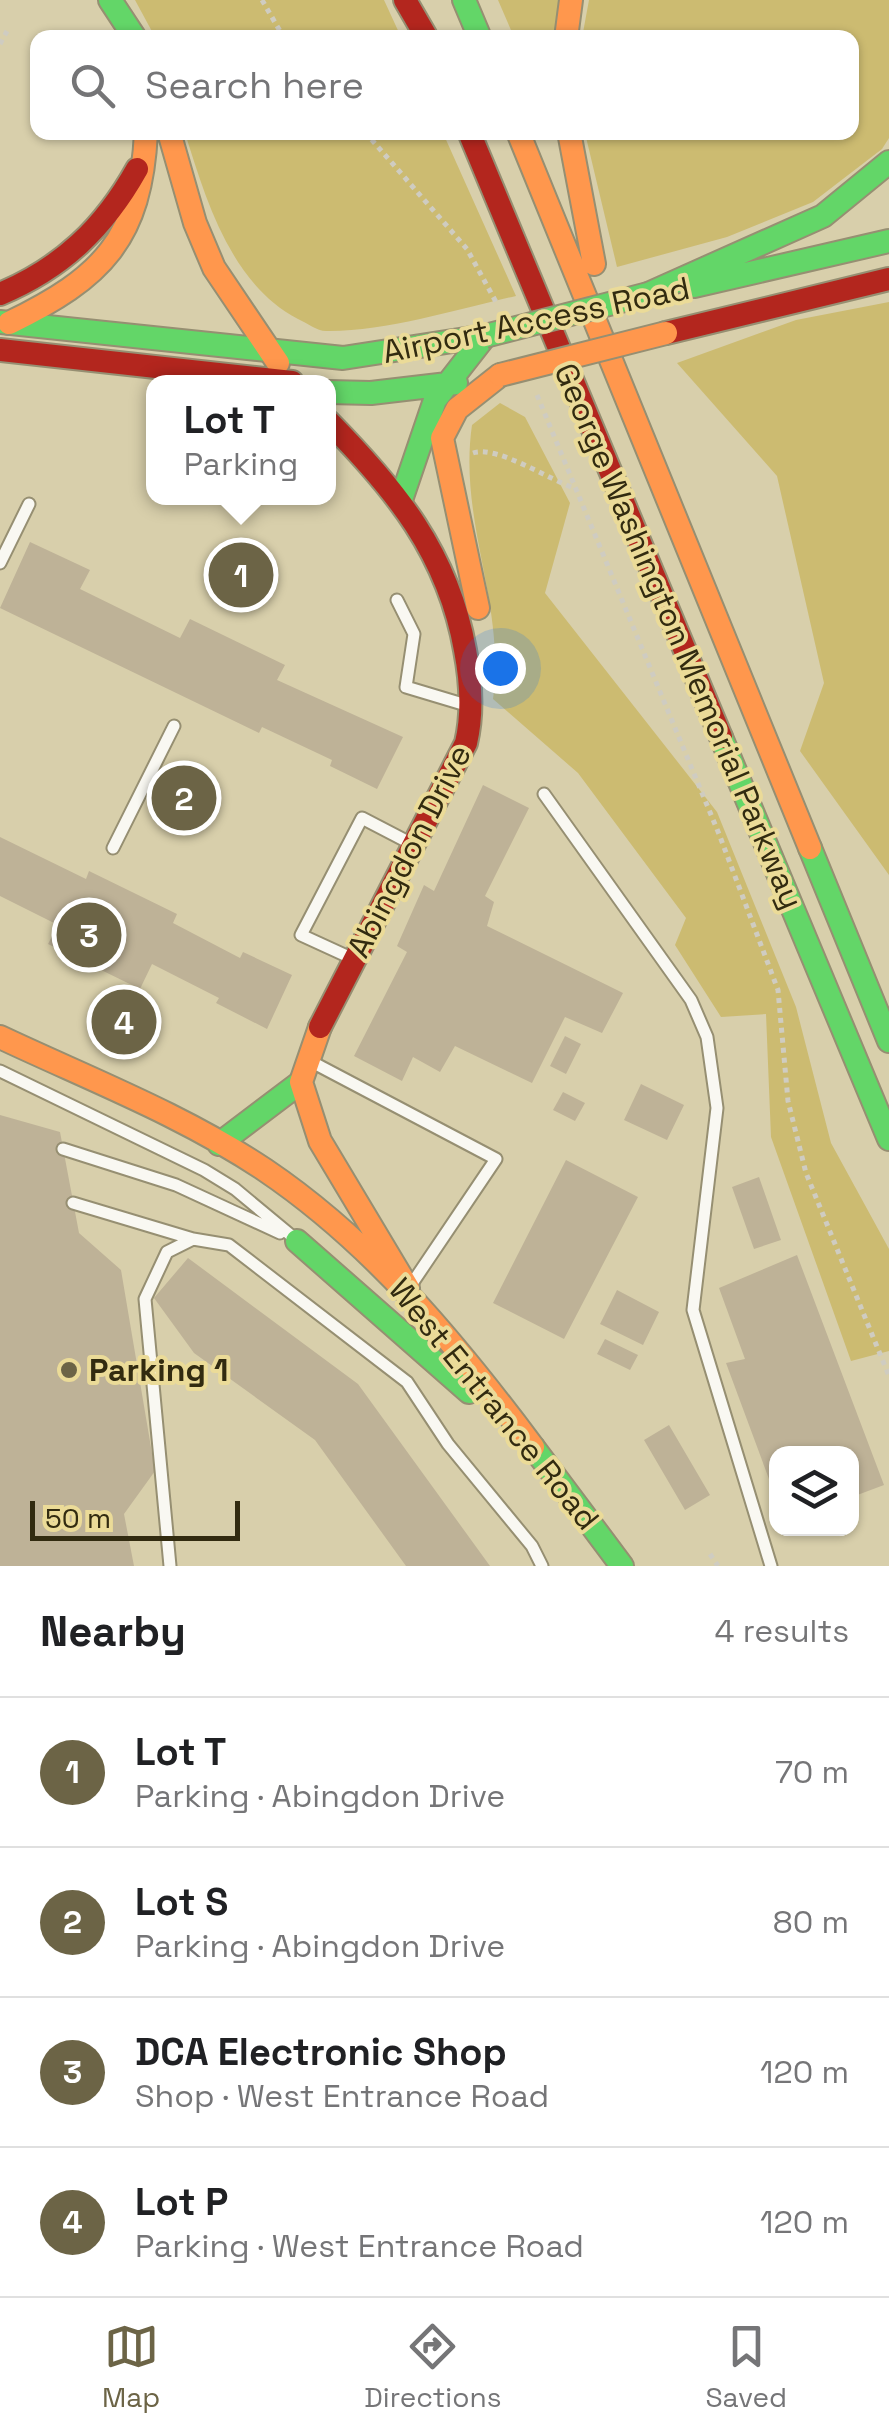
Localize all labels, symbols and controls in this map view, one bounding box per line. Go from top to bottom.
search box [30,30,859,140]
icon: search [65,58,120,113]
text: Search here [145,61,364,109]
street label: Airport Access Road [379,268,693,372]
street label: George Washington Memorial Parkway [546,357,812,915]
popup [146,375,336,505]
text: Lot T [184,396,275,444]
text: Parking [184,444,298,484]
pin: 1 [208,538,274,612]
your location [475,643,526,694]
street label: Abingdon Drive [338,738,480,964]
pin: 2 [152,760,216,836]
pin: 3 [56,898,122,972]
pin: 4 [92,984,156,1060]
street label: West Entrance Road [380,1270,608,1538]
place label: Parking 1 [89,1350,228,1390]
marker: Parking 1 [58,1359,80,1381]
map controls [769,1446,859,1536]
button: layers [769,1446,859,1536]
scale bar [30,1496,240,1540]
text: 50 m [45,1500,111,1536]
text: Nearby [40,1605,186,1658]
text: 4 results [714,1611,849,1651]
text: Lot T [135,1728,226,1776]
text: 1 [65,1752,80,1792]
text: 70 m [775,1752,849,1792]
text: Parking · Abingdon Drive [135,1776,505,1816]
text: Lot S [135,1878,228,1926]
text: 2 [63,1902,82,1942]
text: 80 m [773,1902,849,1942]
text: Parking · Abingdon Drive [135,1926,505,1966]
text: DCA Electronic Shop [135,2028,507,2076]
text: 3 [63,2052,82,2092]
text: 120 m [760,2052,849,2092]
text: Shop · West Entrance Road [135,2076,549,2116]
text: Lot P [135,2178,228,2226]
text: 4 [62,2202,83,2242]
text: 120 m [760,2202,849,2242]
text: Parking · West Entrance Road [135,2226,584,2266]
tab: Map [102,2319,160,2415]
tab: Directions [364,2319,501,2415]
tab: Saved [705,2319,787,2415]

